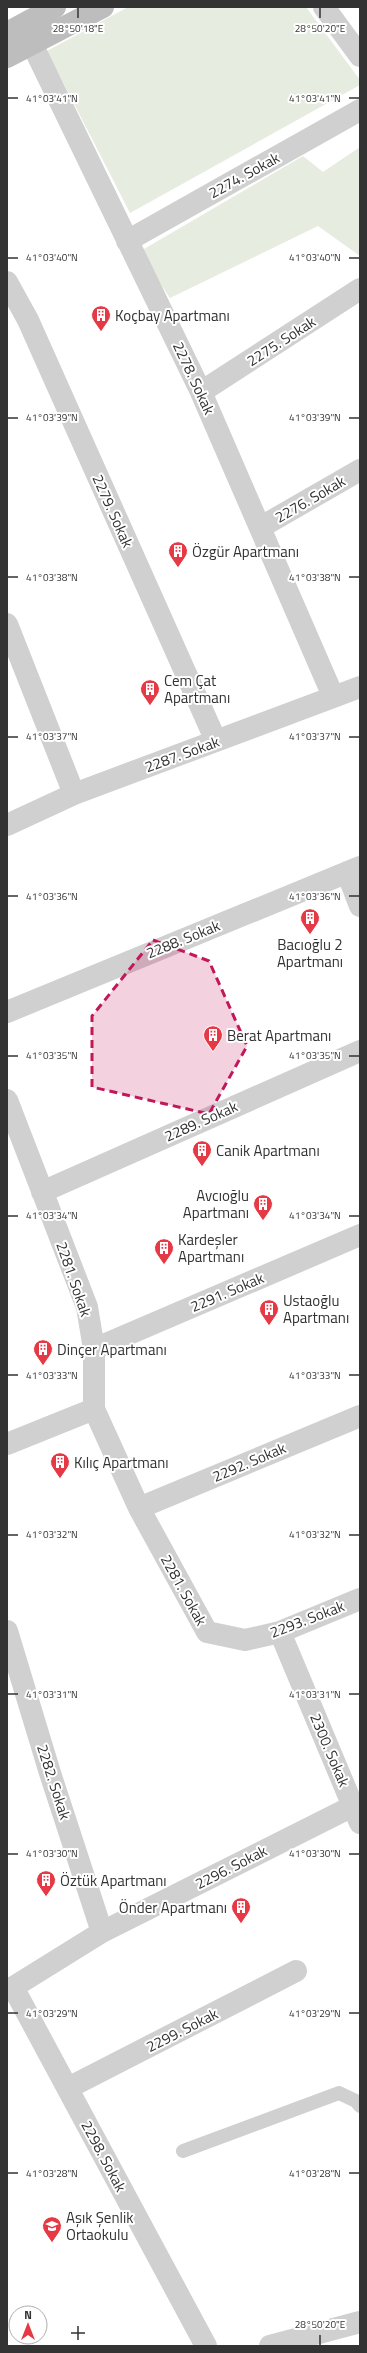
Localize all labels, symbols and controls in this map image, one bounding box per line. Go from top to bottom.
text: 28°50'18"E [53,21,104,36]
text: 28°50'20"E [295,21,346,36]
text: 41°03'41"N [26,91,78,106]
text: 41°03'41"N [289,91,341,106]
street label: 2274. Sokak [204,146,284,204]
text: 41°03'40"N [26,250,78,265]
text: 41°03'40"N [289,250,341,265]
building icon: Koçbay Apartmanı [90,304,112,332]
place label: Koçbay Apartmanı [115,304,230,327]
street label: 2275. Sokak [242,310,320,372]
street label: 2278. Sokak [167,338,221,418]
text: 41°03'39"N [26,410,78,425]
text: 41°03'39"N [289,410,341,425]
street label: 2276. Sokak [270,470,350,528]
street label: 2279. Sokak [87,471,139,551]
building icon: Özgür Apartmanı [167,540,189,568]
place label: Özgür Apartmanı [192,540,299,563]
text: 41°03'38"N [26,570,78,585]
text: 41°03'38"N [289,570,341,585]
place label: Cem Çat Apartmanı [164,669,230,709]
building icon: Cem Çat Apartmanı [139,678,161,706]
text: 41°03'37"N [26,729,78,744]
text: 41°03'37"N [289,729,341,744]
street label: 2287. Sokak [141,730,223,778]
text: 41°03'36"N [26,889,78,904]
text: 41°03'36"N [289,889,341,904]
building icon: Bacıoğlu 2 Apartmanı [299,907,321,935]
street label: 2288. Sokak [143,914,223,964]
place label: Bacıoğlu 2 Apartmanı [277,933,343,973]
building icon: Berat Apartmanı [202,1024,224,1052]
place label: Berat Apartmanı [227,1024,331,1047]
text: 41°03'35"N [26,1048,78,1063]
text: 41°03'35"N [289,1048,341,1063]
street label: 2289. Sokak [161,1095,241,1147]
building icon: Canik Apartmanı [191,1139,213,1167]
place label: Canik Apartmanı [216,1139,320,1162]
place label: Avcıoğlu Apartmanı [183,1184,249,1224]
building icon: Avcıoğlu Apartmanı [252,1193,274,1221]
text: 41°03'34"N [26,1208,78,1223]
text: 41°03'34"N [289,1208,341,1223]
place label: Kardeşler Apartmanı [178,1228,244,1268]
building icon: Kardeşler Apartmanı [153,1237,175,1265]
street label: 2281. Sokak [50,1238,98,1320]
street label: 2291. Sokak [187,1266,267,1318]
place label: Ustaoğlu Apartmanı [283,1289,349,1329]
building icon: Ustaoğlu Apartmanı [258,1298,280,1326]
building icon: Dinçer Apartmanı [32,1338,54,1366]
place label: Dinçer Apartmanı [57,1338,167,1361]
text: 41°03'33"N [26,1368,78,1383]
text: 41°03'33"N [289,1368,341,1383]
street label: 2292. Sokak [209,1436,289,1488]
building icon: Kılıç Apartmanı [49,1451,71,1479]
place label: Kılıç Apartmanı [74,1451,169,1474]
text: 41°03'32"N [26,1527,78,1542]
text: 41°03'32"N [289,1527,341,1542]
street label: 2281. Sokak [155,1550,213,1630]
street label: 2293. Sokak [266,1594,348,1644]
text: 41°03'31"N [26,1687,78,1702]
text: 41°03'31"N [289,1687,341,1702]
street label: 2300. Sokak [304,1710,356,1790]
street label: 2282. Sokak [31,1741,77,1823]
street label: 2296. Sokak [191,1839,271,1895]
text: 41°03'30"N [26,1846,78,1861]
text: 41°03'30"N [289,1846,341,1861]
building icon: Öztük Apartmanı [35,1869,57,1897]
place label: Öztük Apartmanı [60,1869,167,1892]
place label: Önder Apartmanı [119,1896,227,1919]
building icon: Önder Apartmanı [230,1896,252,1924]
street label: 2299. Sokak [142,2002,222,2058]
text: 41°03'29"N [26,2006,78,2021]
text: 41°03'29"N [289,2006,341,2021]
street label: 2298. Sokak [76,2116,132,2196]
text: 41°03'28"N [26,2166,78,2181]
text: 41°03'28"N [289,2166,341,2181]
place label: Aşık Şenlik Ortaokulu [66,2206,133,2246]
school or university icon: Aşık Şenlik Ortaokulu [41,2215,63,2243]
north arrow [8,2305,48,2345]
text: N [24,2307,32,2323]
text: 28°50'20"E [295,2317,346,2332]

